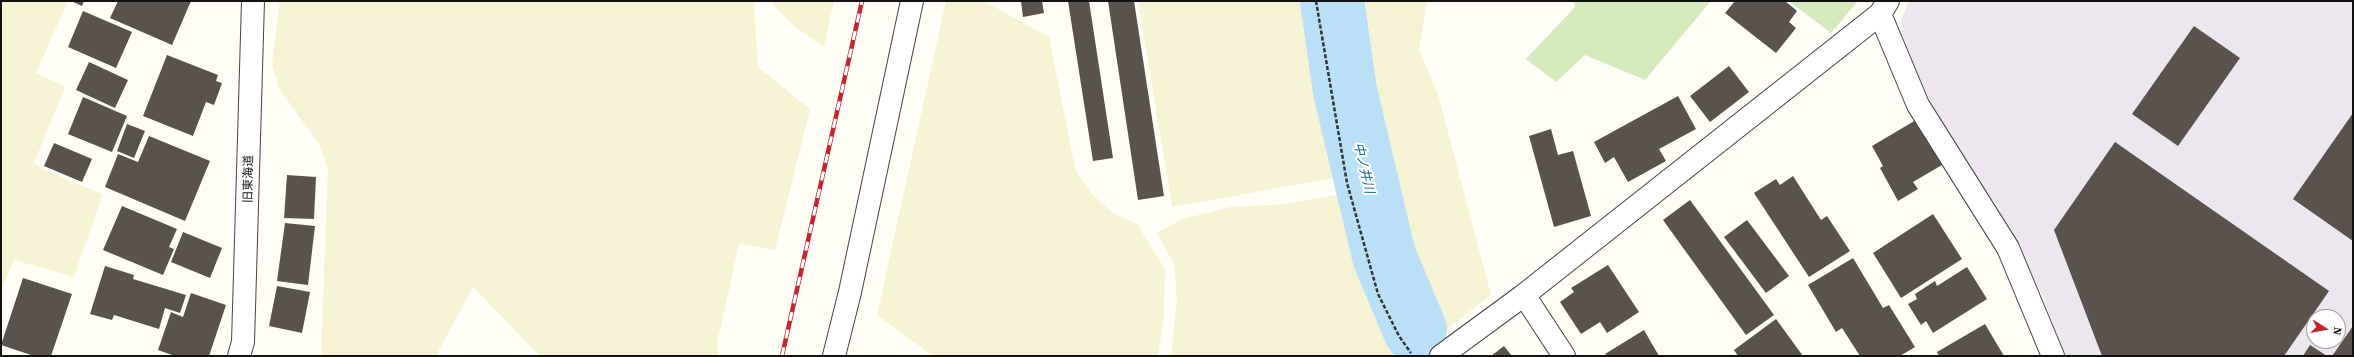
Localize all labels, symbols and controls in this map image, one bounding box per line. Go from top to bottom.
water label: 中ノ井川 [1350,141,1376,195]
street label: 旧東海道 [241,155,257,203]
north arrow [2306,309,2346,349]
text: N [2329,326,2345,337]

